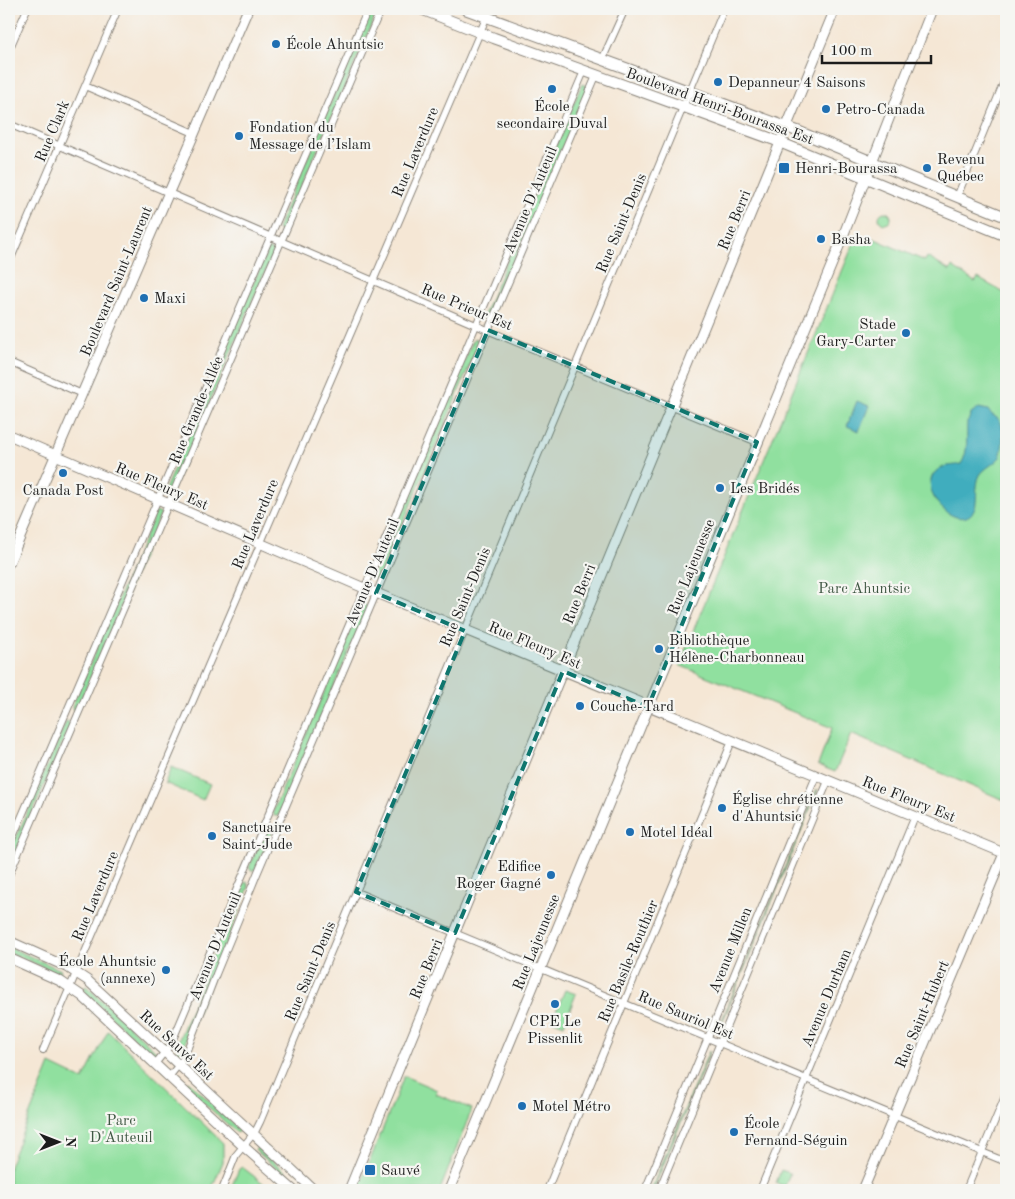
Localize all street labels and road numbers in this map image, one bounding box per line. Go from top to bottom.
street label: Boulevard Henri-Bourassa Est [624,66,815,148]
street label: Rue Clark [34,98,73,165]
street label: Rue Laverdure [391,105,442,200]
street label: Avenue D'Auteuil [502,145,561,256]
street label: Rue Saint-Denis [595,172,650,276]
street label: Rue Berri [717,188,754,253]
street label: Boulevard Saint-Laurent [79,204,156,359]
street label: Rue Prieur Est [419,282,514,334]
street label: Rue Grande-Allée [168,354,227,467]
street label: Rue Fleury Est [113,461,210,514]
street label: Rue Laverdure [231,477,282,572]
street label: Avenue D'Auteuil [344,517,403,628]
street label: Rue Lajeunesse [666,517,718,618]
street label: Rue Saint-Denis [439,546,494,650]
street label: Rue Berri [562,562,599,627]
street label: Rue Fleury Est [486,620,583,673]
street label: Rue Fleury Est [860,775,957,826]
street label: Rue Laverdure [71,849,122,944]
street label: Avenue D'Auteuil [188,890,245,1003]
street label: Rue Lajeunesse [511,892,563,993]
street label: Rue Basile-Routhier [597,898,662,1025]
street label: Avenue Millen [707,905,755,996]
street label: Rue Saint-Denis [284,920,339,1024]
street label: Rue Berri [409,937,446,1002]
street label: Avenue Durham [800,947,855,1050]
street label: Rue Saint-Hubert [894,959,953,1071]
street label: Rue Sauriol Est [635,989,736,1043]
street label: Rue Sauvé Est [136,1008,216,1084]

